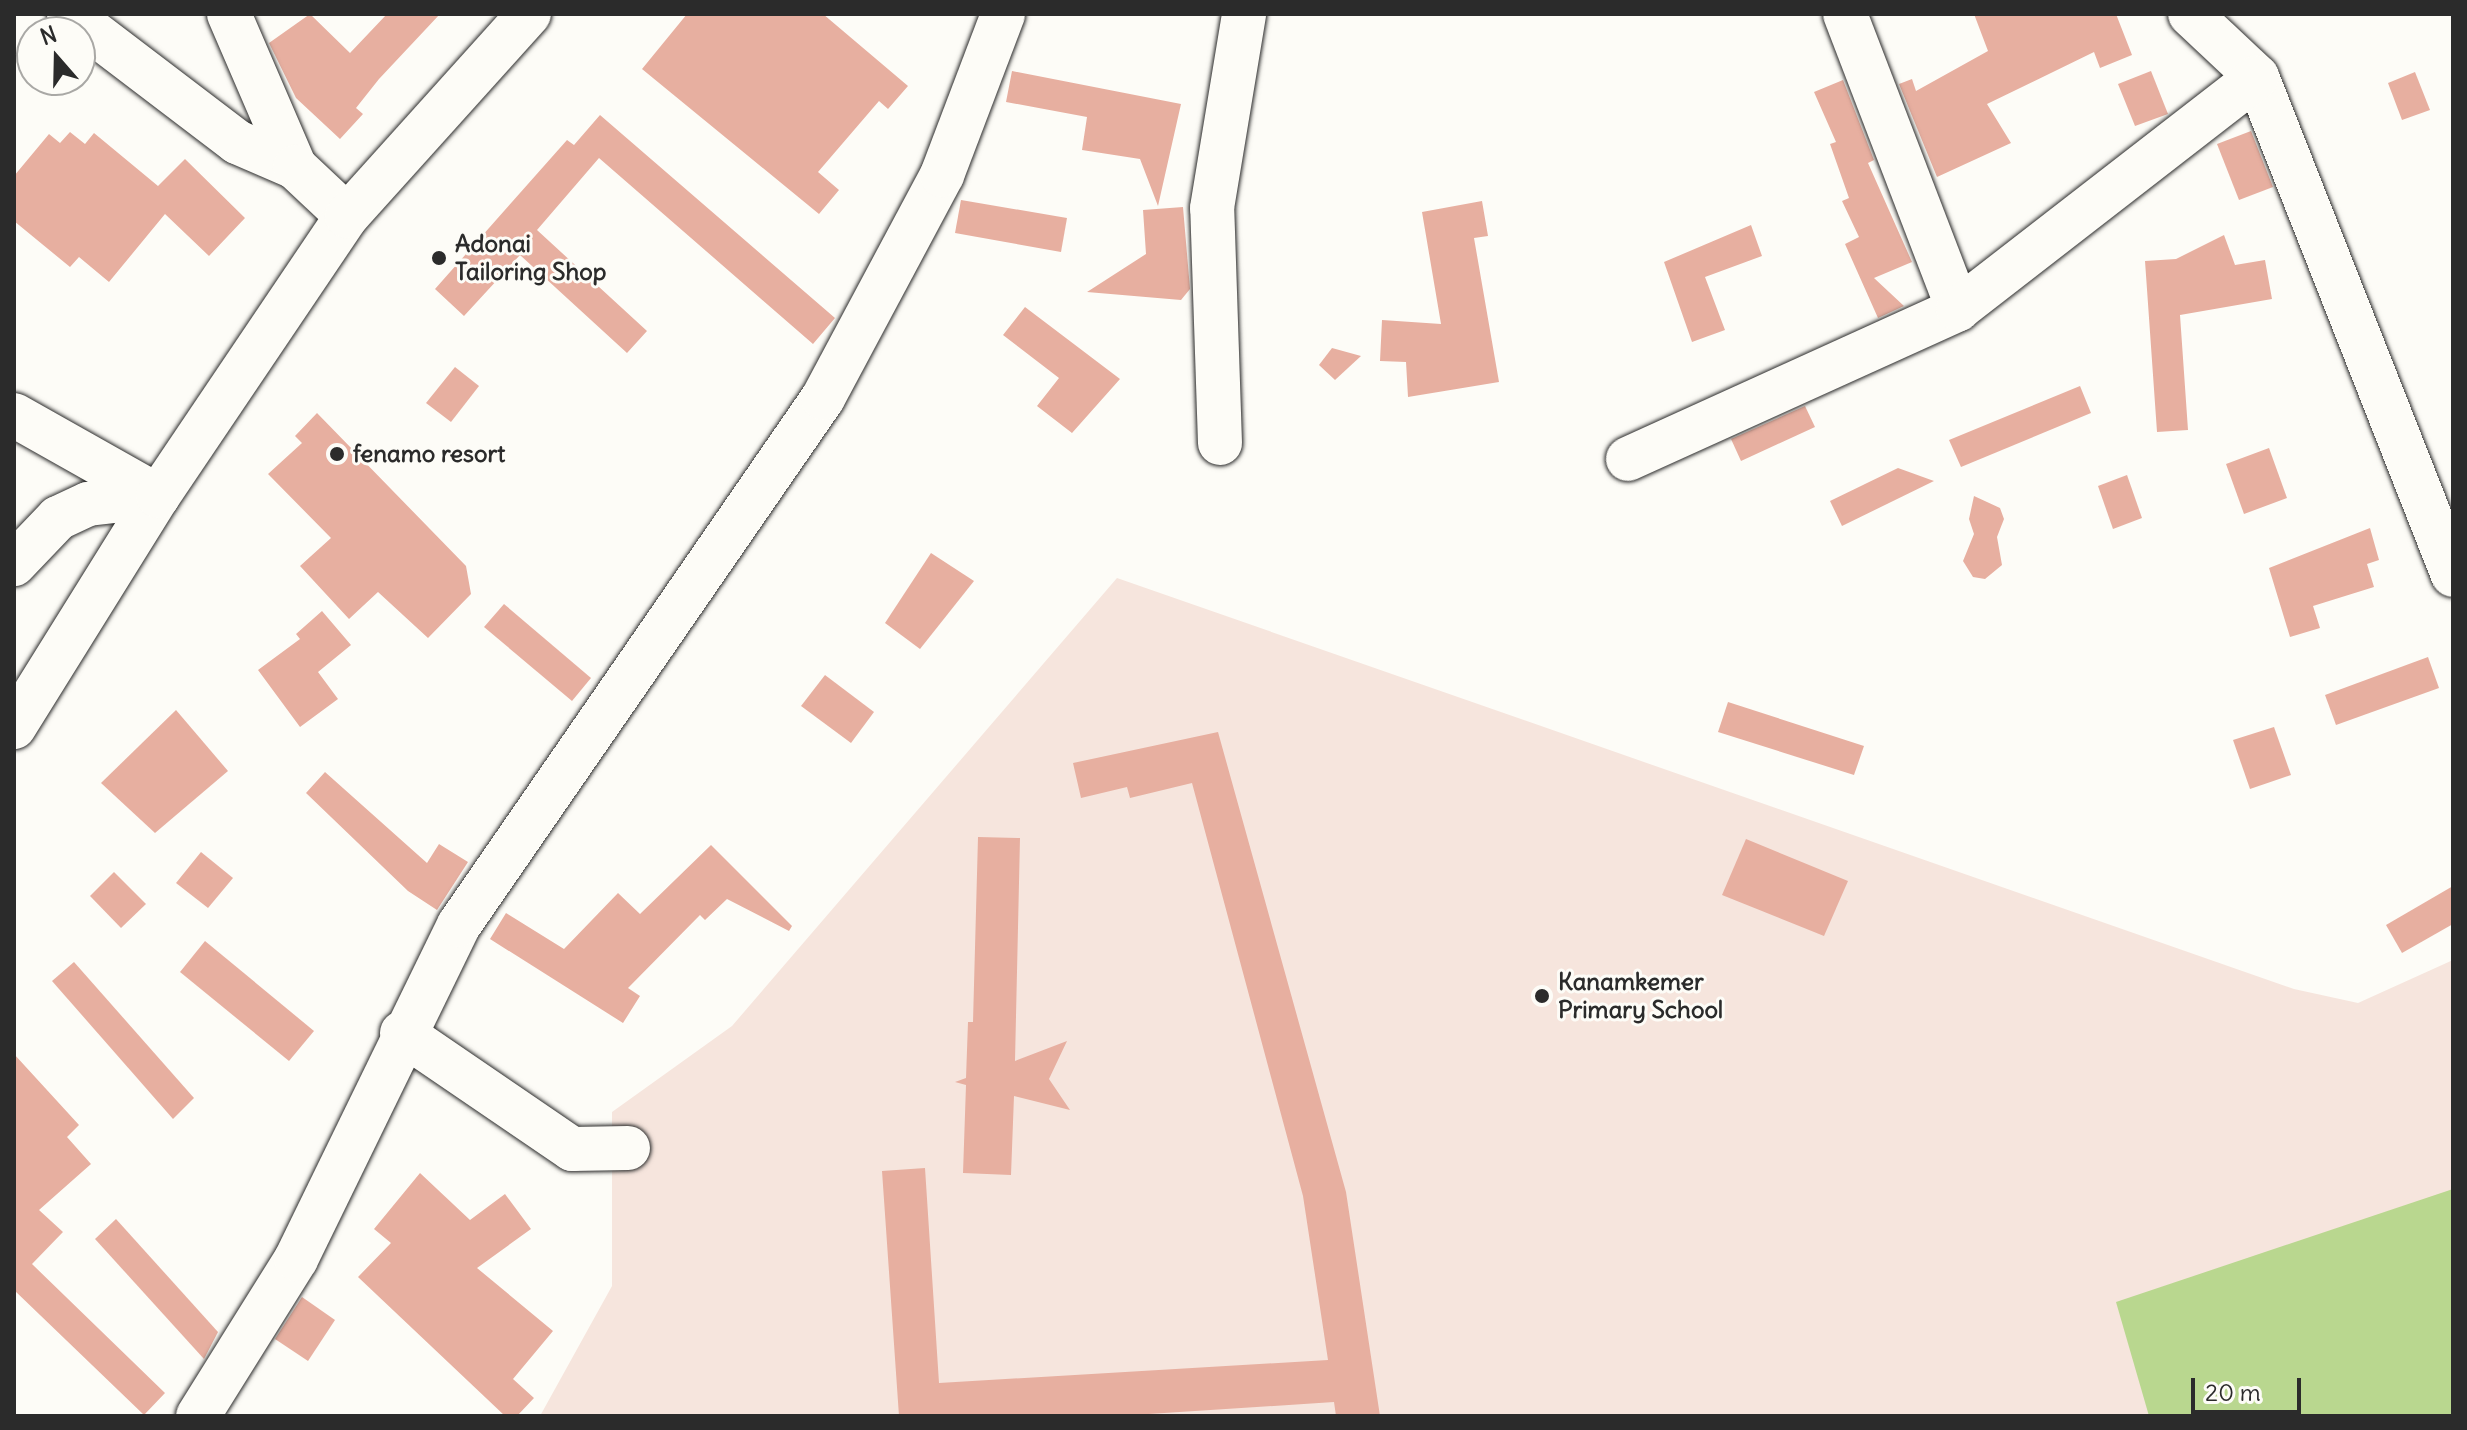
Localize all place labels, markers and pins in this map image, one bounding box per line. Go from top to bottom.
place label: Adonai Tailoring Shop [455,230,606,286]
marker: Adonai Tailoring Shop [430,249,448,267]
place label: fenamo resort [353,440,505,468]
marker: fenamo resort [328,445,346,463]
place label: Kanamkemer Primary School [1558,968,1723,1024]
marker: Kanamkemer Primary School [1533,987,1551,1005]

